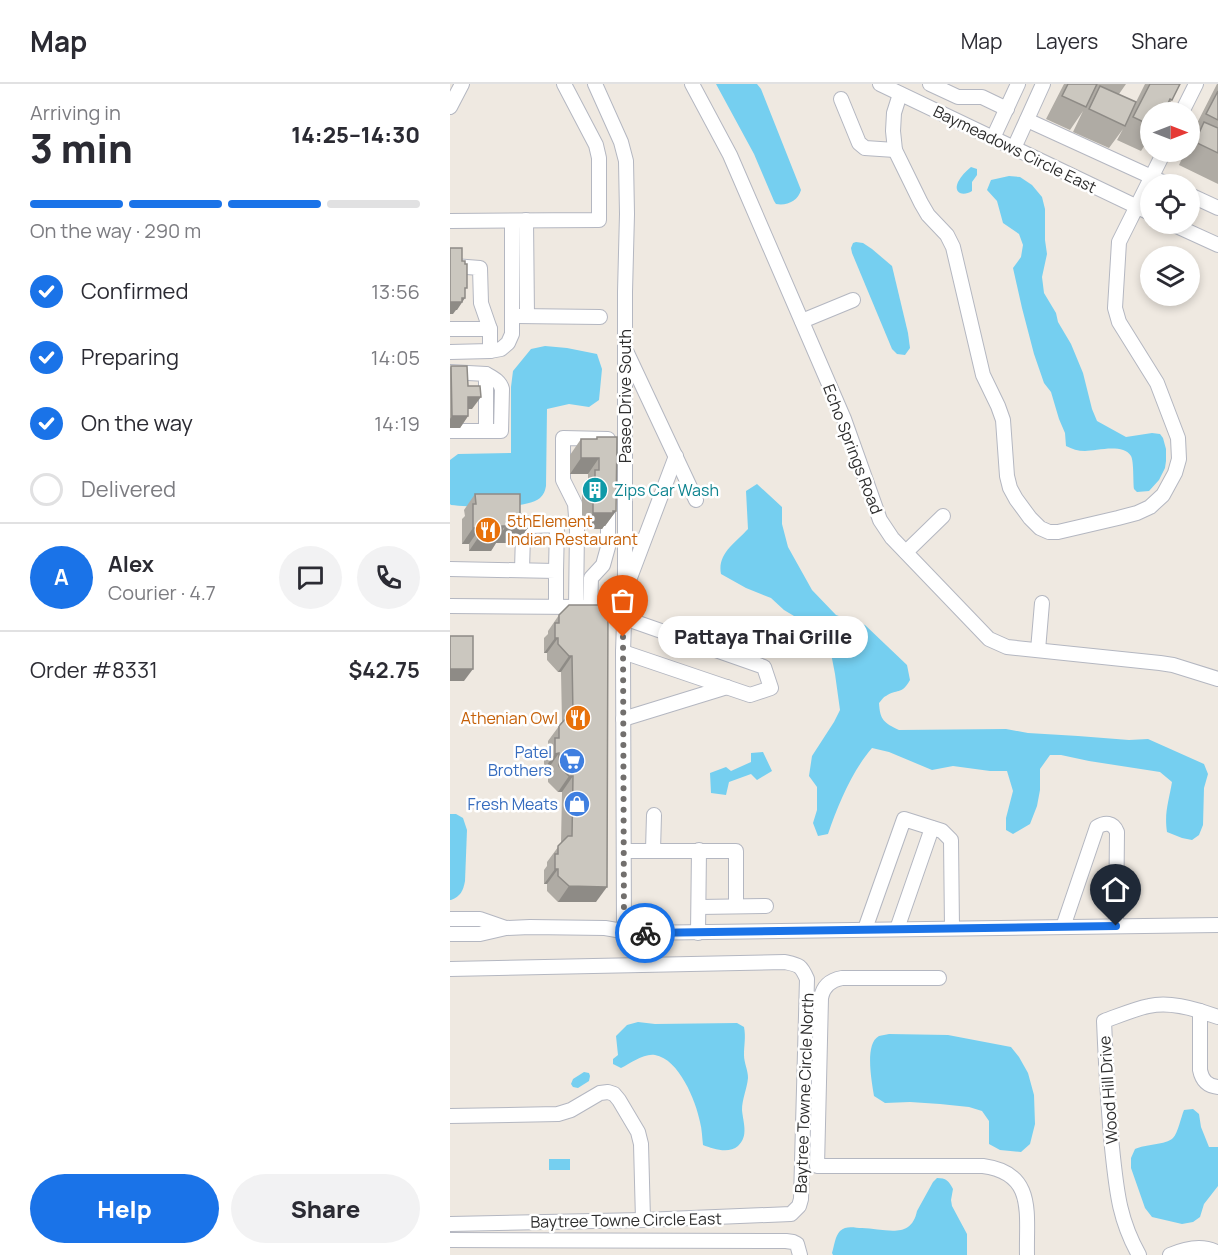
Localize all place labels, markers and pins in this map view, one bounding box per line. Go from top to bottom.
building icon: Zips Car Wash [580,475,610,505]
place label: Zips Car Wash [614,479,719,501]
place label: 5thElement Indian Restaurant [507,510,638,550]
restaurant icon: 5thElement Indian Restaurant [473,515,503,545]
pin [597,575,648,637]
callout: Pattaya Thai Grille [659,616,869,658]
restaurant icon: Athenian Owl [563,703,593,733]
place label: Athenian Owl [461,707,558,729]
place label: Patel Brothers [488,741,552,781]
supermarket icon: Patel Brothers [557,746,587,776]
shop icon: Fresh Meats [562,789,592,819]
place label: Fresh Meats [468,793,558,815]
pin [1090,864,1141,926]

